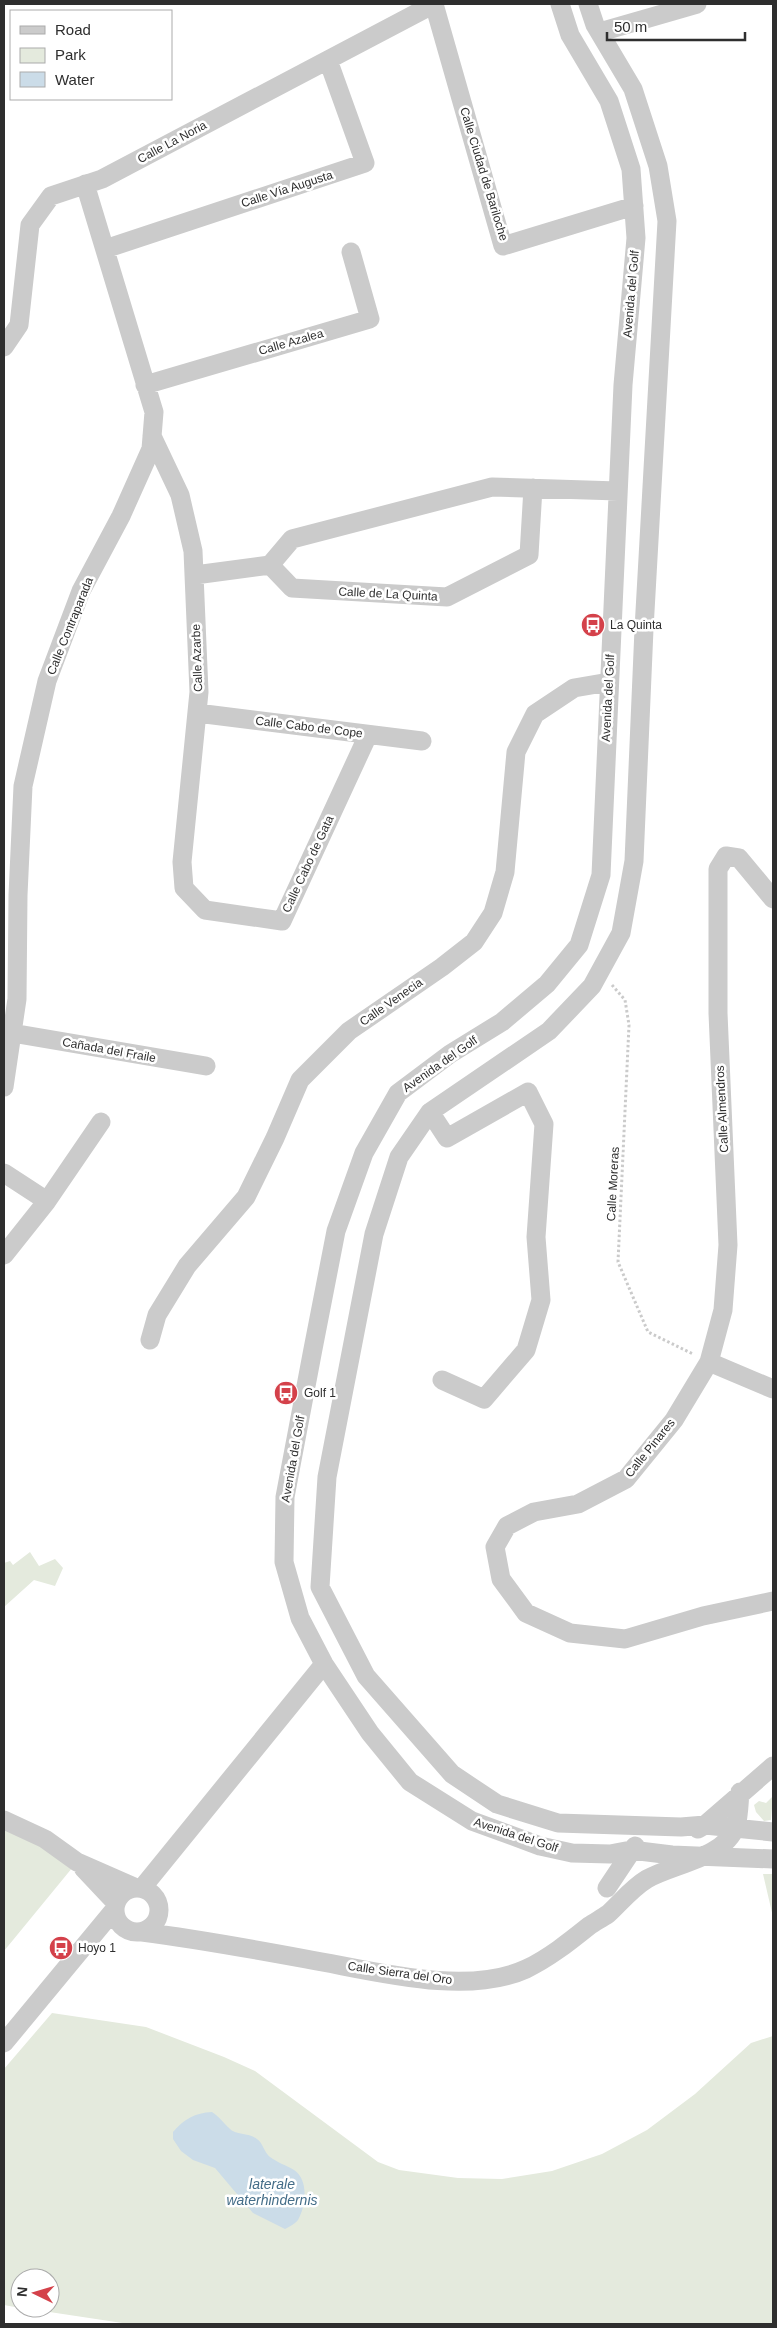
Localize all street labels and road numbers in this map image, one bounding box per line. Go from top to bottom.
street label: Calle Ciudad de Bariloche [457,106,511,243]
street label: Calle La Noria [135,118,209,166]
street label: Calle Vía Augusta [239,168,335,210]
street label: Avenida del Golf [620,249,642,338]
street label: Calle Azalea [257,326,325,358]
street label: Calle Contraparada [44,575,96,677]
street label: Calle de La Quinta [338,584,438,604]
street label: Calle Azarbe [189,623,205,692]
street label: Avenida del Golf [599,653,617,742]
street label: Calle Cabo de Cope [255,713,364,741]
street label: Calle Cabo de Gata [279,813,337,915]
street label: Calle Venecia [357,975,425,1029]
street label: Avenida del Golf [400,1033,481,1095]
street label: Cañada del Fraile [61,1035,157,1065]
street label: Calle Almendros [713,1065,731,1153]
street label: Calle Moreras [604,1146,622,1222]
street label: Avenida del Golf [278,1414,308,1503]
street label: Calle Pinares [622,1416,678,1480]
street label: Avenida del Golf [472,1815,561,1855]
street label: Calle Sierra del Oro [347,1959,453,1987]

